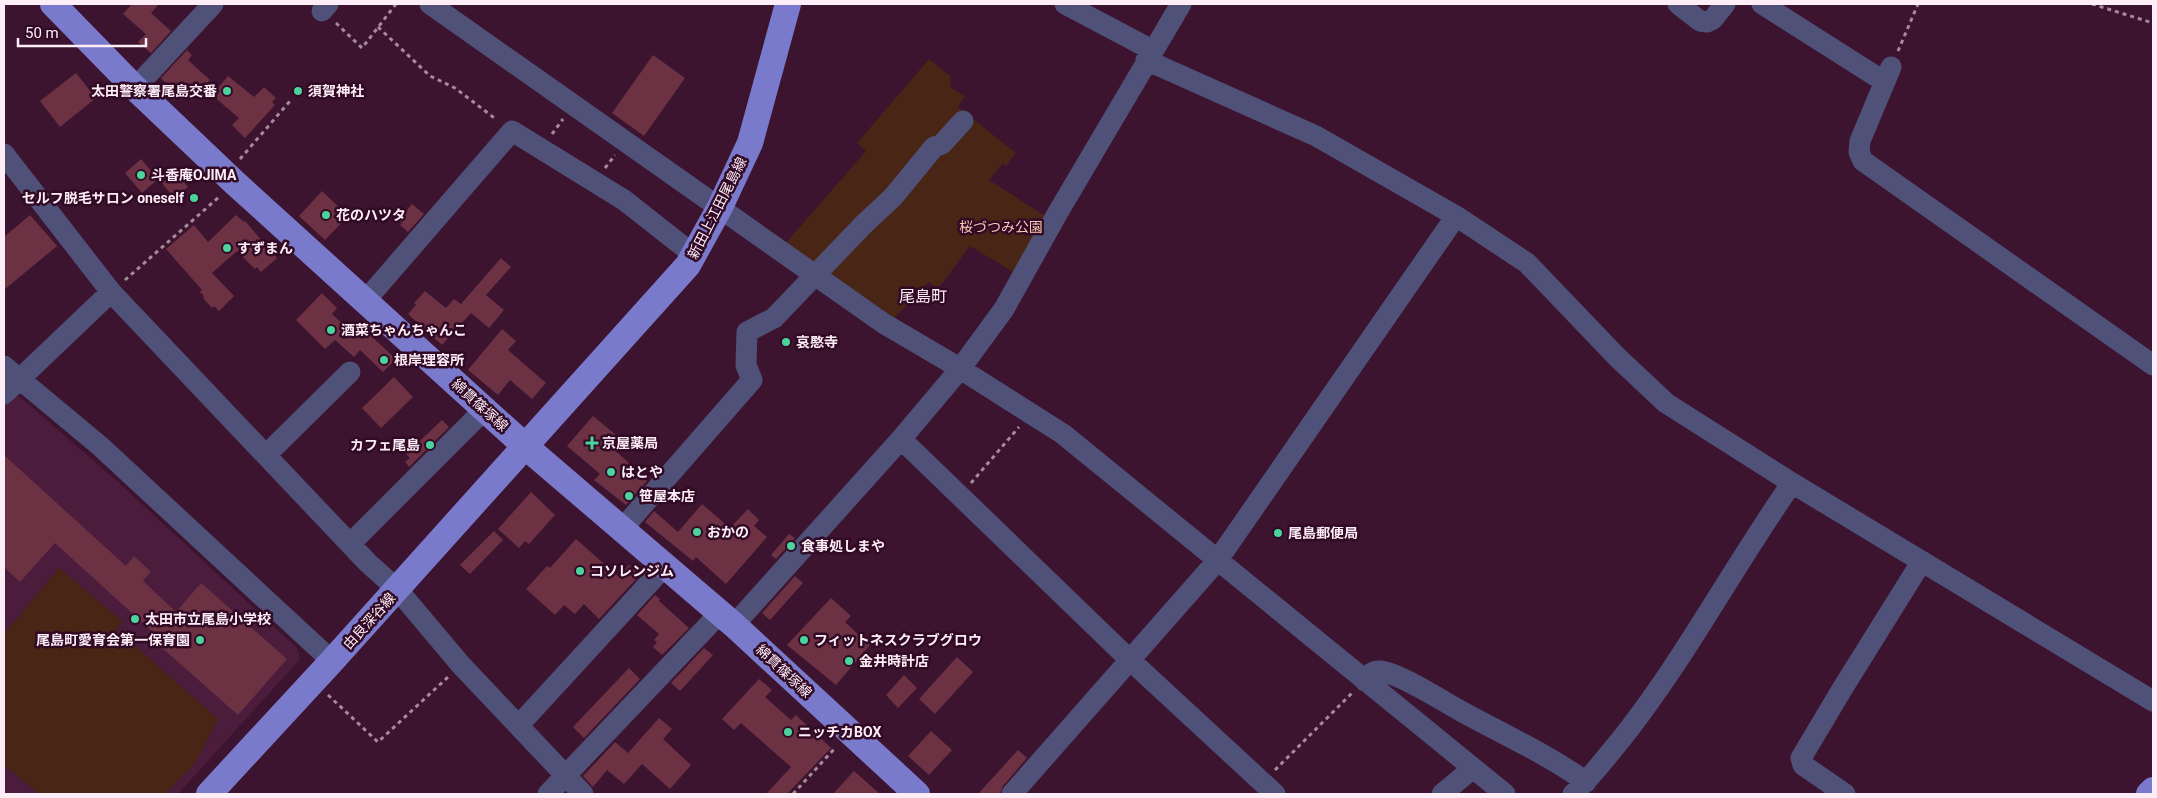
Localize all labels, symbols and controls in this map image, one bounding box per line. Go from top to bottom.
scale bar [18,15,145,47]
text: 50 m [25,24,59,42]
place label: 太田警察署尾島交番 [91,83,217,99]
place label: 須賀神社 [308,83,364,99]
marker: 太田警察署尾島交番 [221,85,233,97]
marker: 須賀神社 [292,85,304,97]
street label: 新田上江田尾島線 [684,154,750,262]
place label: 斗香庵OJIMA [151,167,237,183]
marker: 斗香庵OJIMA [135,169,147,181]
place label: セルフ脱毛サロン oneself [22,190,185,206]
marker: セルフ脱毛サロン oneself [188,192,200,204]
place label: 花のハツタ [336,207,406,223]
marker: 花のハツタ [320,209,332,221]
park label: 桜づつみ公園 [959,219,1043,235]
place label: すずまん [237,240,293,256]
marker: すずまん [221,242,233,254]
district label: 尾島町 [899,287,947,306]
place label: 酒菜ちゃんちゃんこ [341,322,467,338]
marker: 酒菜ちゃんちゃんこ [325,324,337,336]
place label: 哀愍寺 [796,334,838,350]
marker: 哀愍寺 [780,336,792,348]
place label: 根岸理容所 [394,352,464,368]
marker: 根岸理容所 [378,354,390,366]
street label: 綿貫篠塚線 [449,376,511,434]
place label: 京屋薬局 [602,435,658,451]
place label: カフェ尾島 [350,437,420,453]
marker: 京屋薬局 [586,437,598,449]
marker: カフェ尾島 [424,439,436,451]
place label: はとや [621,464,663,480]
marker: はとや [605,466,617,478]
place label: 笹屋本店 [639,488,695,504]
marker: 笹屋本店 [623,490,635,502]
place label: おかの [707,524,749,540]
place label: 尾島郵便局 [1288,525,1358,541]
marker: おかの [691,526,703,538]
marker: 尾島郵便局 [1272,527,1284,539]
place label: 食事処しまや [801,538,885,554]
marker: 食事処しまや [785,540,797,552]
place label: コソレンジム [590,563,674,579]
marker: コソレンジム [574,565,586,577]
street label: 由良深谷線 [340,590,398,652]
place label: 太田市立尾島小学校 [145,611,271,627]
marker: 太田市立尾島小学校 [129,613,141,625]
place label: 尾島町愛育会第一保育園 [36,632,190,648]
place label: フィットネスクラブグロウ [814,632,982,648]
marker: 尾島町愛育会第一保育園 [194,634,206,646]
marker: フィットネスクラブグロウ [798,634,810,646]
street label: 綿貫篠塚線 [753,641,815,701]
place label: 金井時計店 [859,653,929,669]
marker: 金井時計店 [843,655,855,667]
place label: ニッチカBOX [798,724,881,740]
marker: ニッチカBOX [782,726,794,738]

